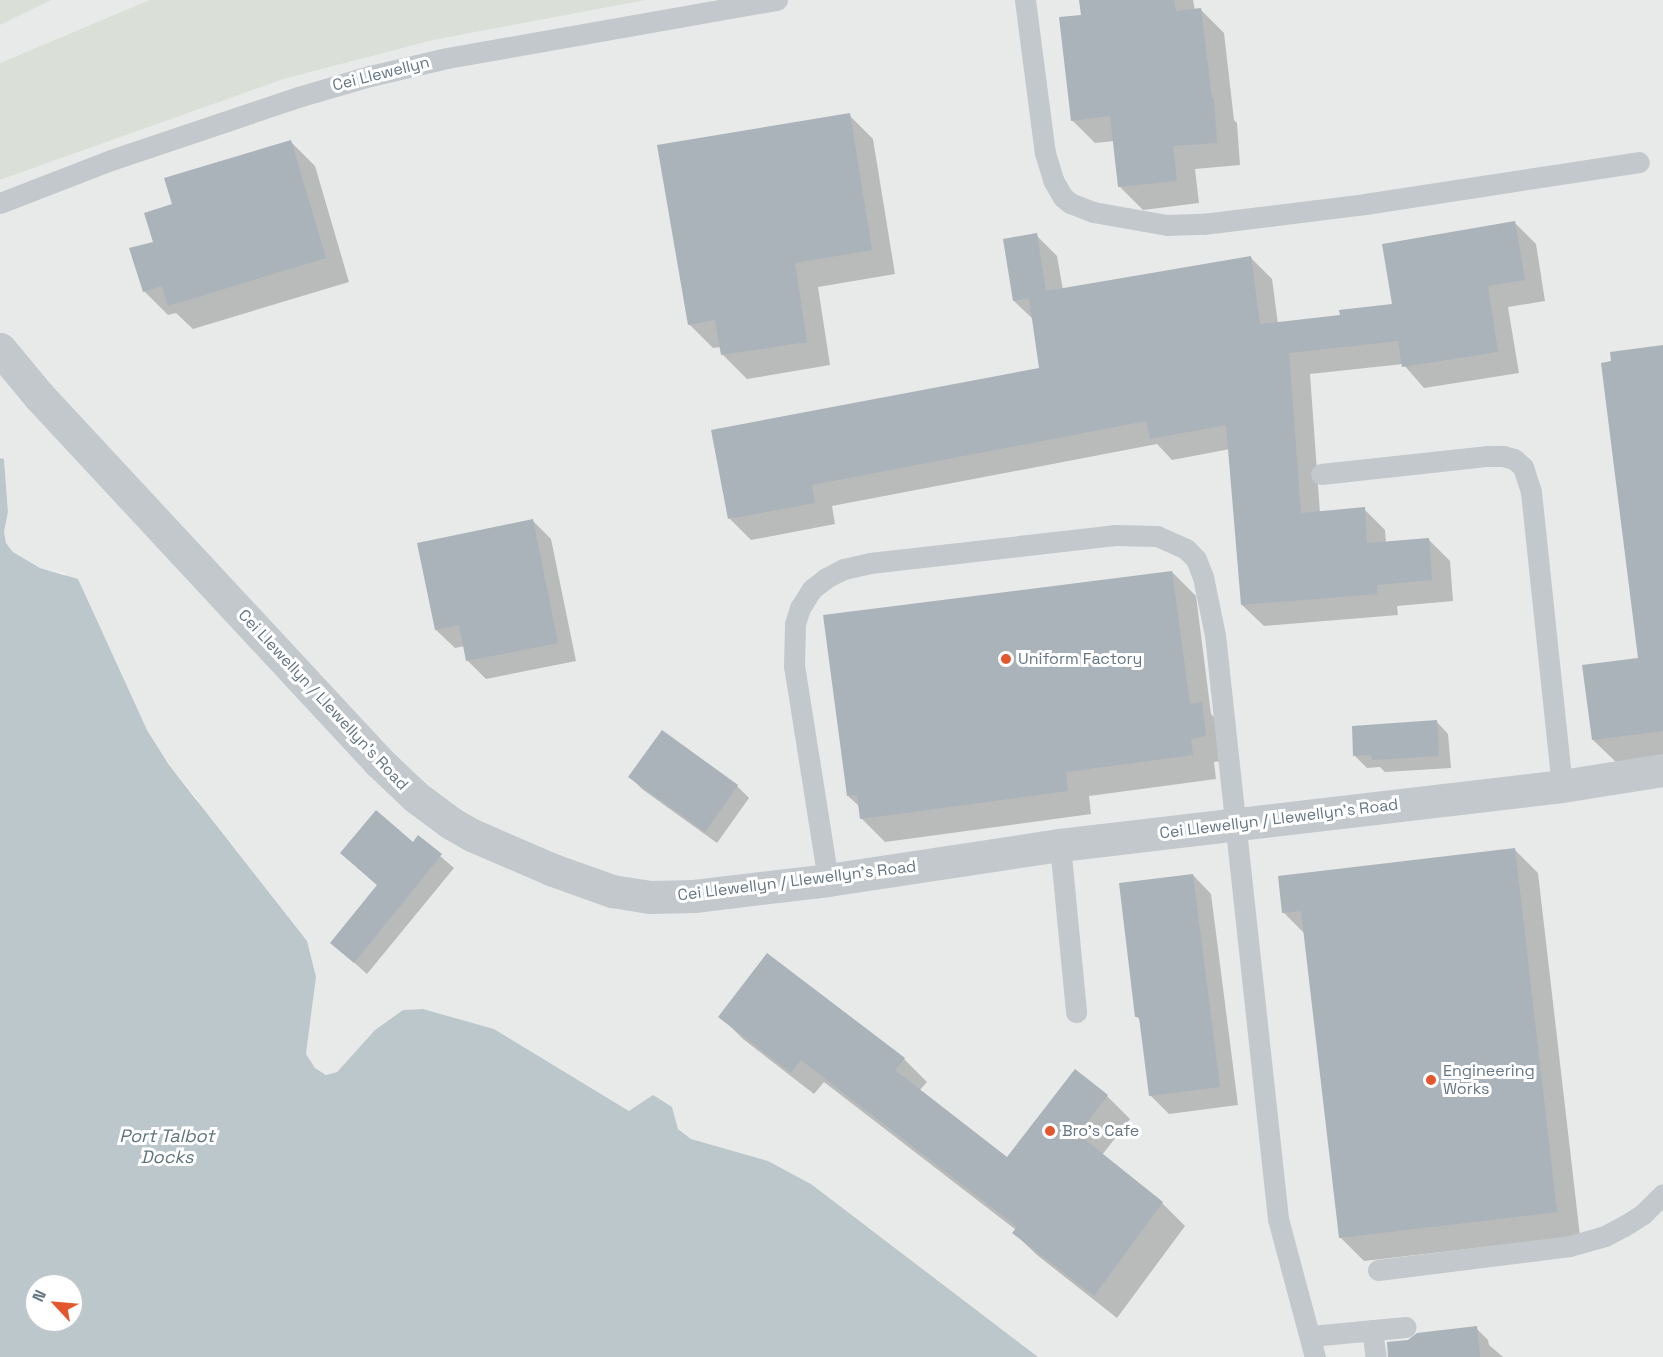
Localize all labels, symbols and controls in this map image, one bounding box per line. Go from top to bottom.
street label: Cei Llewellyn [330,53,432,95]
street label: Cei Llewellyn / Llewellyn's Road [234,606,412,794]
place label: Uniform Factory [1018,649,1142,669]
marker: Uniform Factory [999,652,1013,666]
street label: Cei Llewellyn / Llewellyn's Road [1159,795,1399,843]
street label: Cei Llewellyn / Llewellyn's Road [677,857,917,905]
place label: Engineering Works [1443,1061,1535,1099]
marker: Engineering Works [1424,1073,1438,1087]
place label: Bro's Cafe [1062,1121,1139,1141]
marker: Bro's Cafe [1043,1124,1057,1138]
water label: Port Talbot Docks [119,1126,215,1168]
north arrow [24,1273,84,1333]
text: N [27,1286,51,1305]

